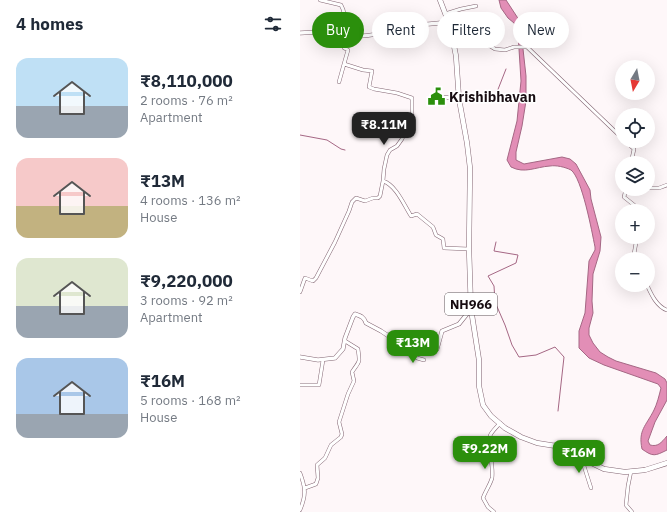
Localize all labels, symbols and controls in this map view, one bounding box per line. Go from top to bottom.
chip: Buy [312,12,364,48]
chip: Rent [372,12,429,48]
chip: Filters [437,12,505,48]
chip: New [513,12,569,48]
text: 4 homes [16,13,83,35]
icon: filters [262,13,284,35]
north arrow [615,60,655,100]
map controls [615,60,655,292]
text: ₹8,110,000 [140,70,233,92]
icon: home [48,74,96,122]
public building icon: Krishibhavan [426,87,446,107]
place label: Krishibhavan [449,88,536,106]
text: 2 rooms · 76 m² [140,92,233,109]
button: locate [615,108,655,148]
text: Apartment [140,109,203,126]
pin: ₹8.11M [351,112,417,146]
text: ₹8.11M [361,116,407,133]
button: layers [615,156,655,196]
text: ₹13M [140,170,185,192]
icon: home [48,174,96,222]
text: 4 rooms · 136 m² [140,192,241,209]
button: + [615,204,655,244]
text: House [140,209,177,226]
button: − [615,252,655,292]
text: ₹9,220,000 [140,270,233,292]
icon: home [48,274,96,322]
text: 3 rooms · 92 m² [140,292,233,309]
road number: NH966 [445,293,497,315]
text: Apartment [140,309,203,326]
pin: ₹13M [389,330,437,364]
text: ₹13M [396,334,430,351]
text: ₹16M [140,370,185,392]
icon: home [48,374,96,422]
text: 5 rooms · 168 m² [140,392,241,409]
text: House [140,409,177,426]
pin: ₹9.22M [452,436,518,470]
text: ₹9.22M [462,440,508,457]
pin: ₹16M [555,440,603,474]
text: ₹16M [562,444,596,461]

